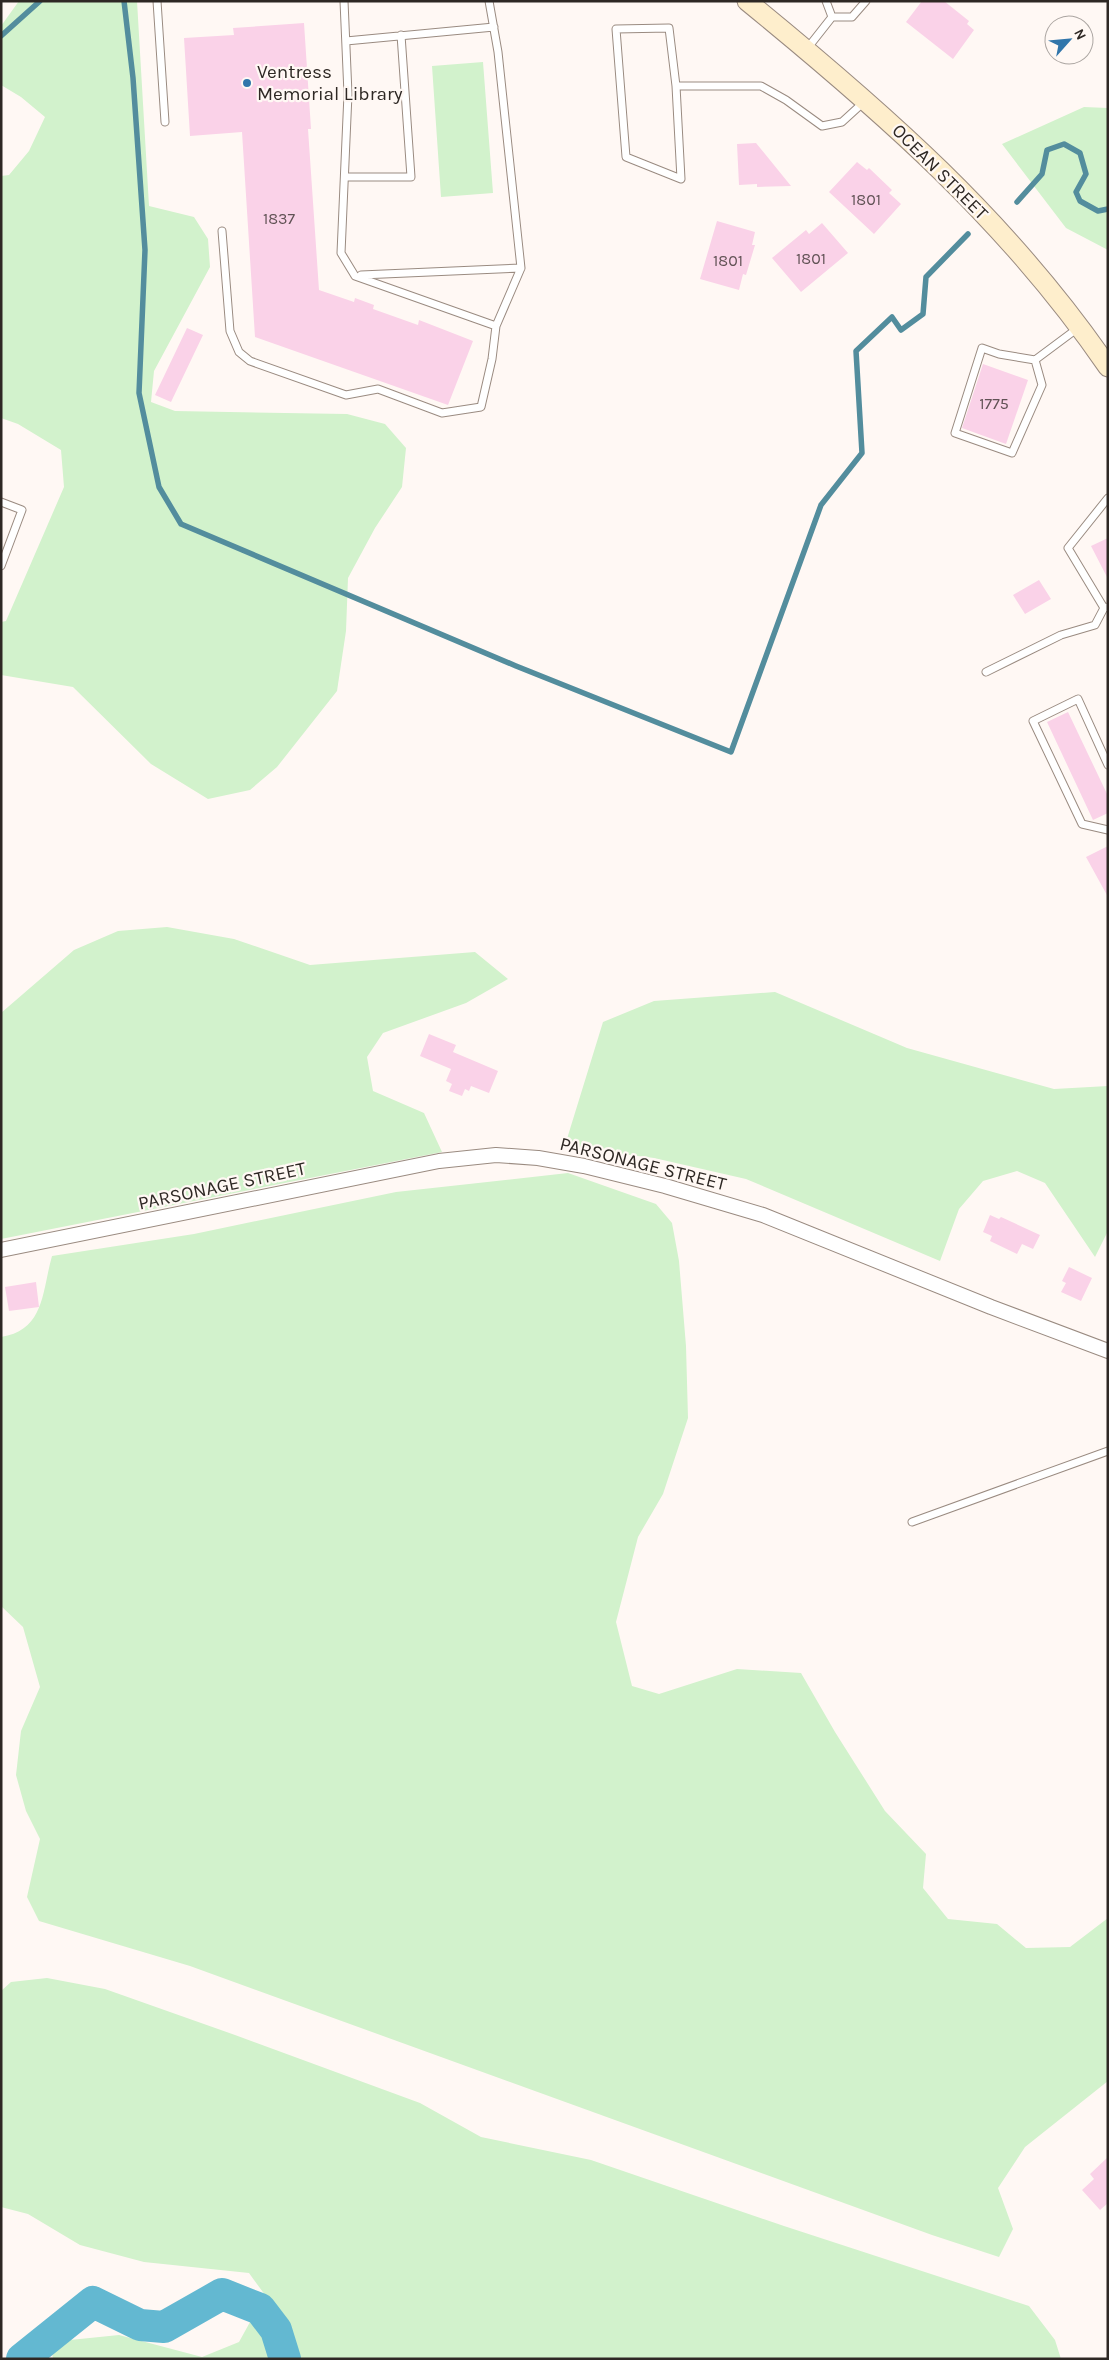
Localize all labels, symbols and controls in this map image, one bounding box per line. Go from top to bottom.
north arrow [1044,15,1094,65]
text: N [1070,26,1090,43]
place label: Ventress Memorial Library [257,61,403,105]
marker: Ventress Memorial Library [241,77,253,89]
street label: OCEAN STREET [887,119,993,225]
house number: 1801 [851,190,881,209]
house number: 1837 [263,209,296,228]
house number: 1801 [796,249,826,268]
house number: 1801 [713,251,743,270]
house number: 1775 [979,394,1009,413]
street label: PARSONAGE STREET [557,1133,729,1195]
street label: PARSONAGE STREET [136,1157,308,1215]

